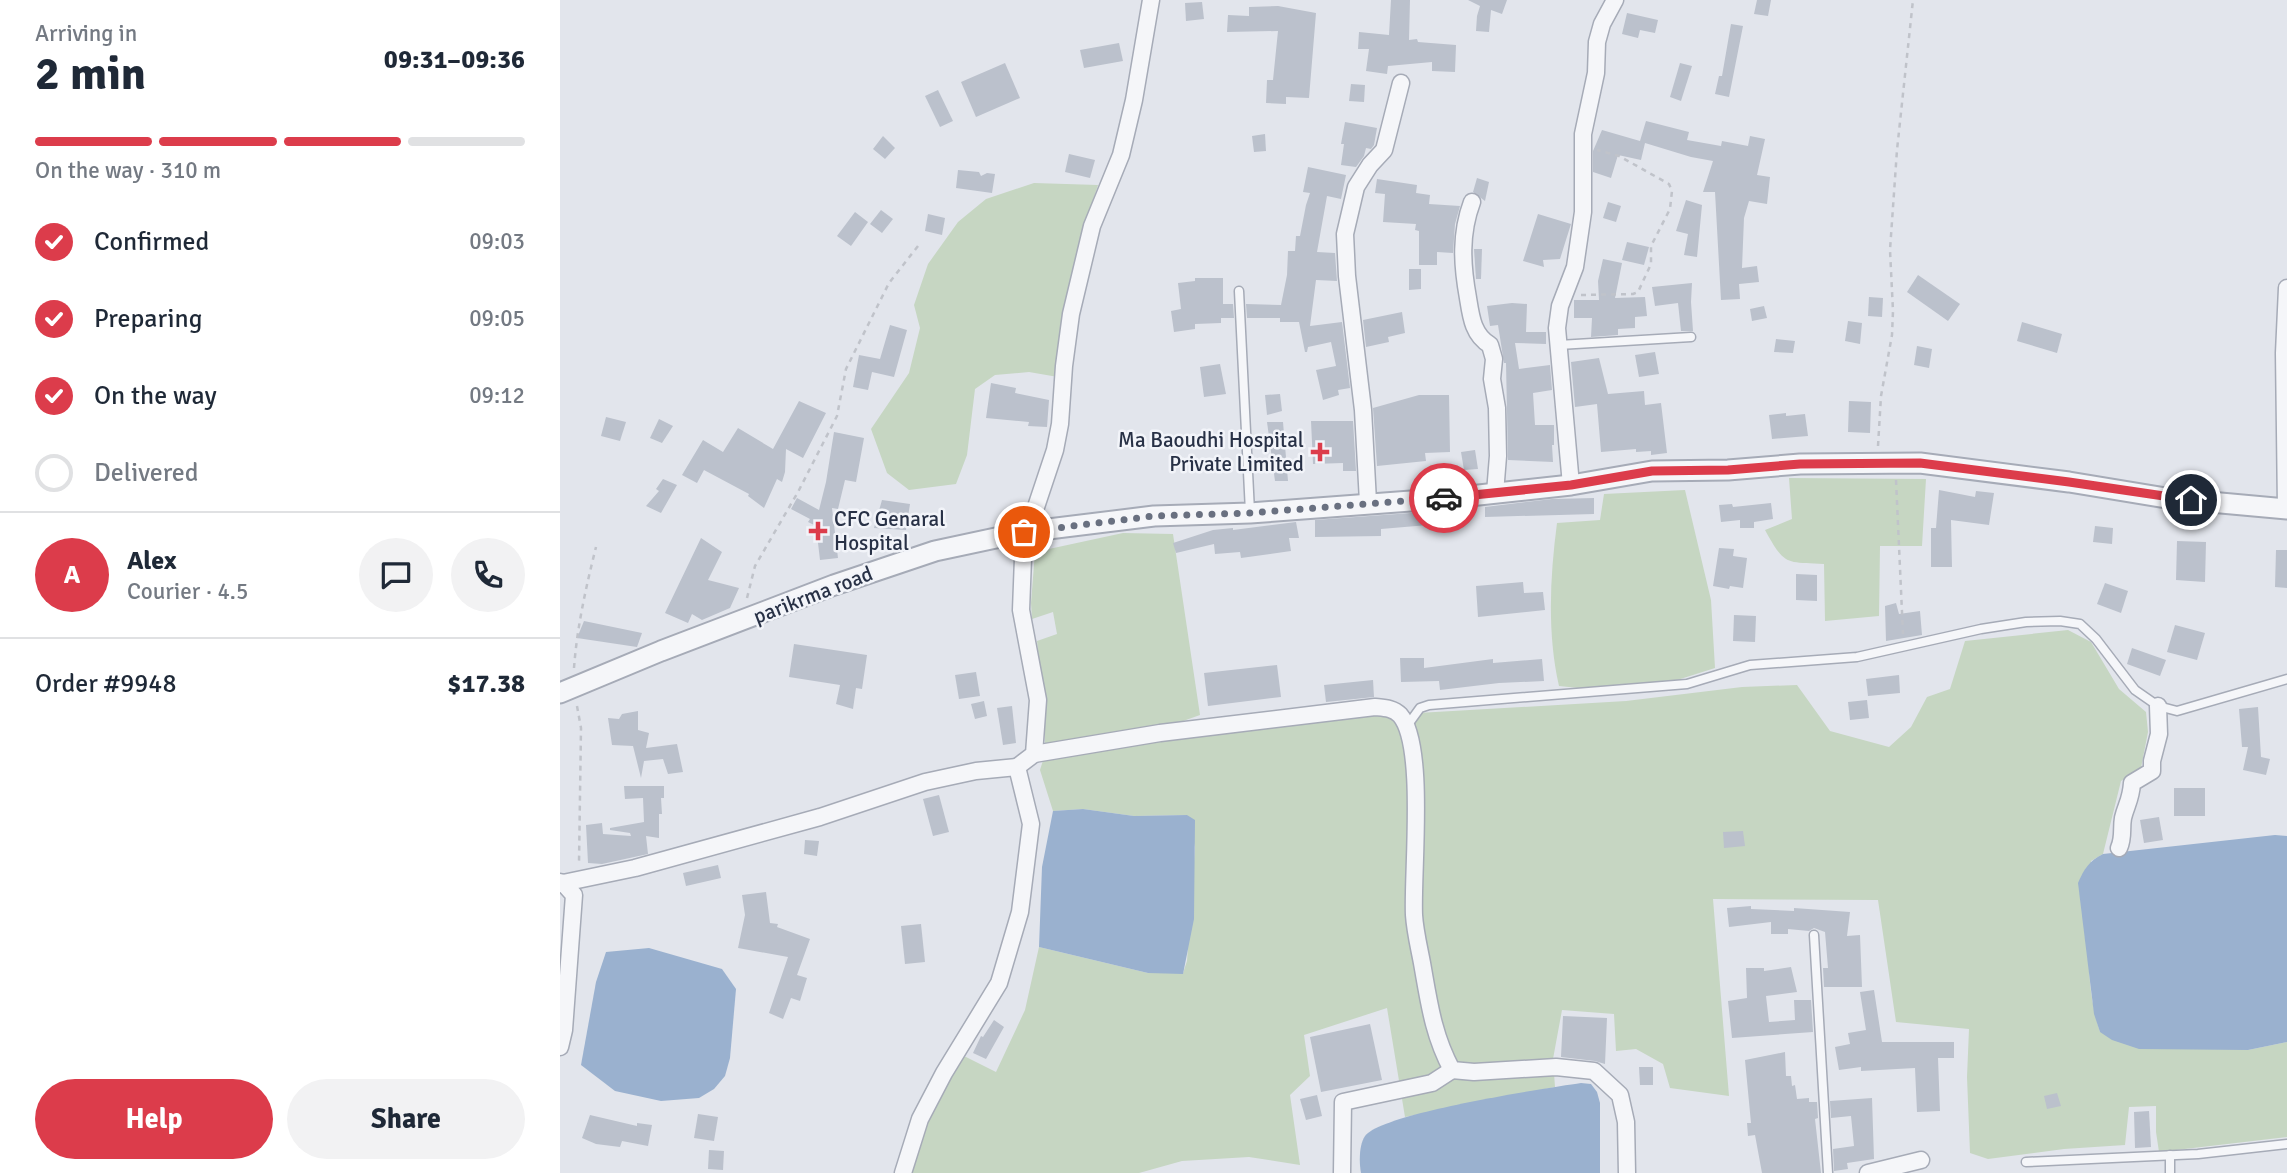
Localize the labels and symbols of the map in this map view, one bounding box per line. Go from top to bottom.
place label: Ma Baoudhi Hospital Private Limited [1118,427,1304,477]
marker: Ma Baoudhi Hospital Private Limited [1310,442,1330,462]
courier [1409,463,1479,533]
pin [2161,470,2221,530]
pin [994,502,1054,562]
place label: CFC Genaral Hospital [834,506,945,556]
marker: CFC Genaral Hospital [808,521,828,541]
street label: parikrma road [750,560,876,630]

